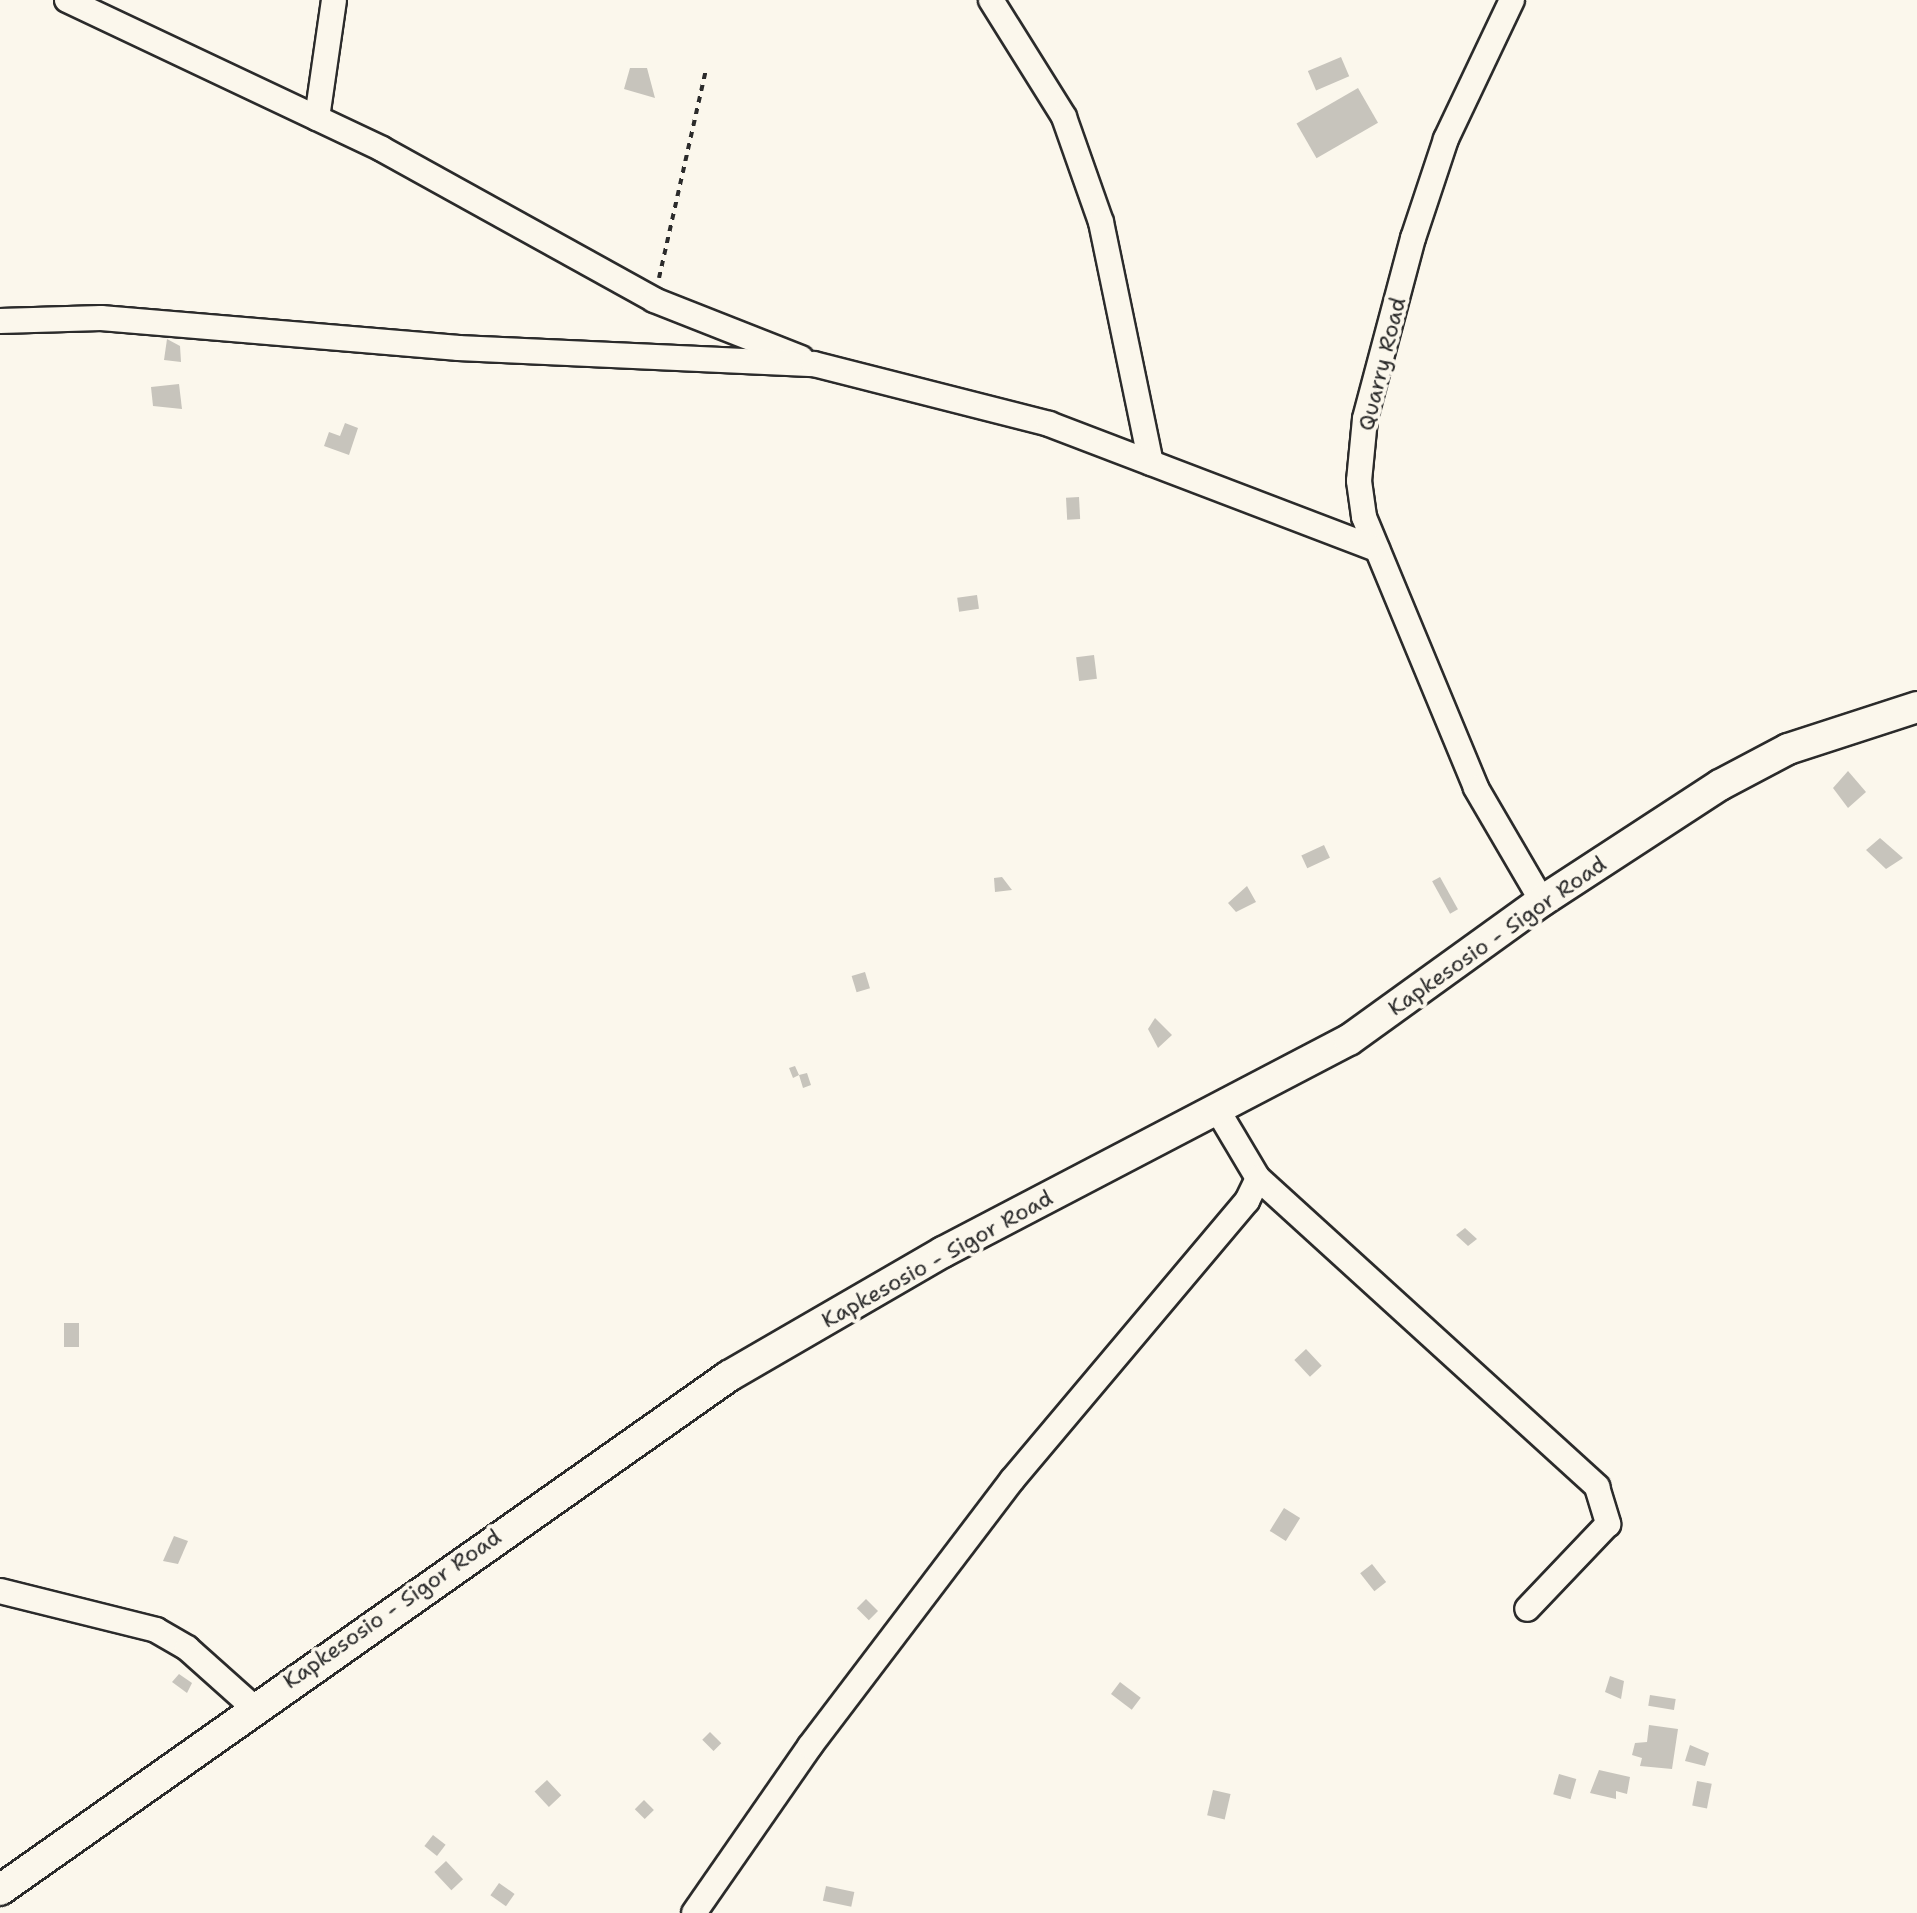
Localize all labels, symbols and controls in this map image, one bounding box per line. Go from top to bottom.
street label: Quarry Road [1353,294,1411,434]
street label: Kapkesosio - Sigor Road [1383,851,1611,1021]
street label: Kapkesosio - Sigor Road [817,1184,1057,1334]
street label: Kapkesosio - Sigor Road [278,1524,506,1694]

